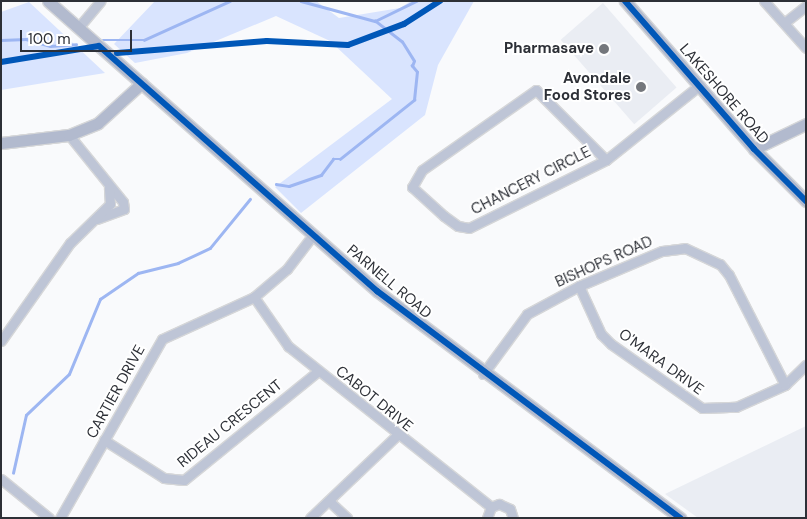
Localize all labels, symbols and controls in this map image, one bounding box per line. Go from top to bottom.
scale bar [22,20,135,52]
text: 100 m [28,29,71,49]
place label: Pharmasave [504,40,594,58]
street label: LAKESHORE ROAD [676,40,772,148]
marker: Pharmasave [598,43,610,55]
place label: Avondale Food Stores [544,69,631,104]
marker: Avondale Food Stores [635,81,647,93]
street label: CHANCERY CIRCLE [468,143,594,219]
street label: BISHOPS ROAD [553,233,655,291]
street label: PARNELL ROAD [343,241,435,323]
street label: O'MARA DRIVE [615,325,707,399]
street label: CARTIER DRIVE [83,342,149,442]
street label: CABOT DRIVE [332,362,416,436]
street label: RIDEAU CRESCENT [174,376,286,472]

